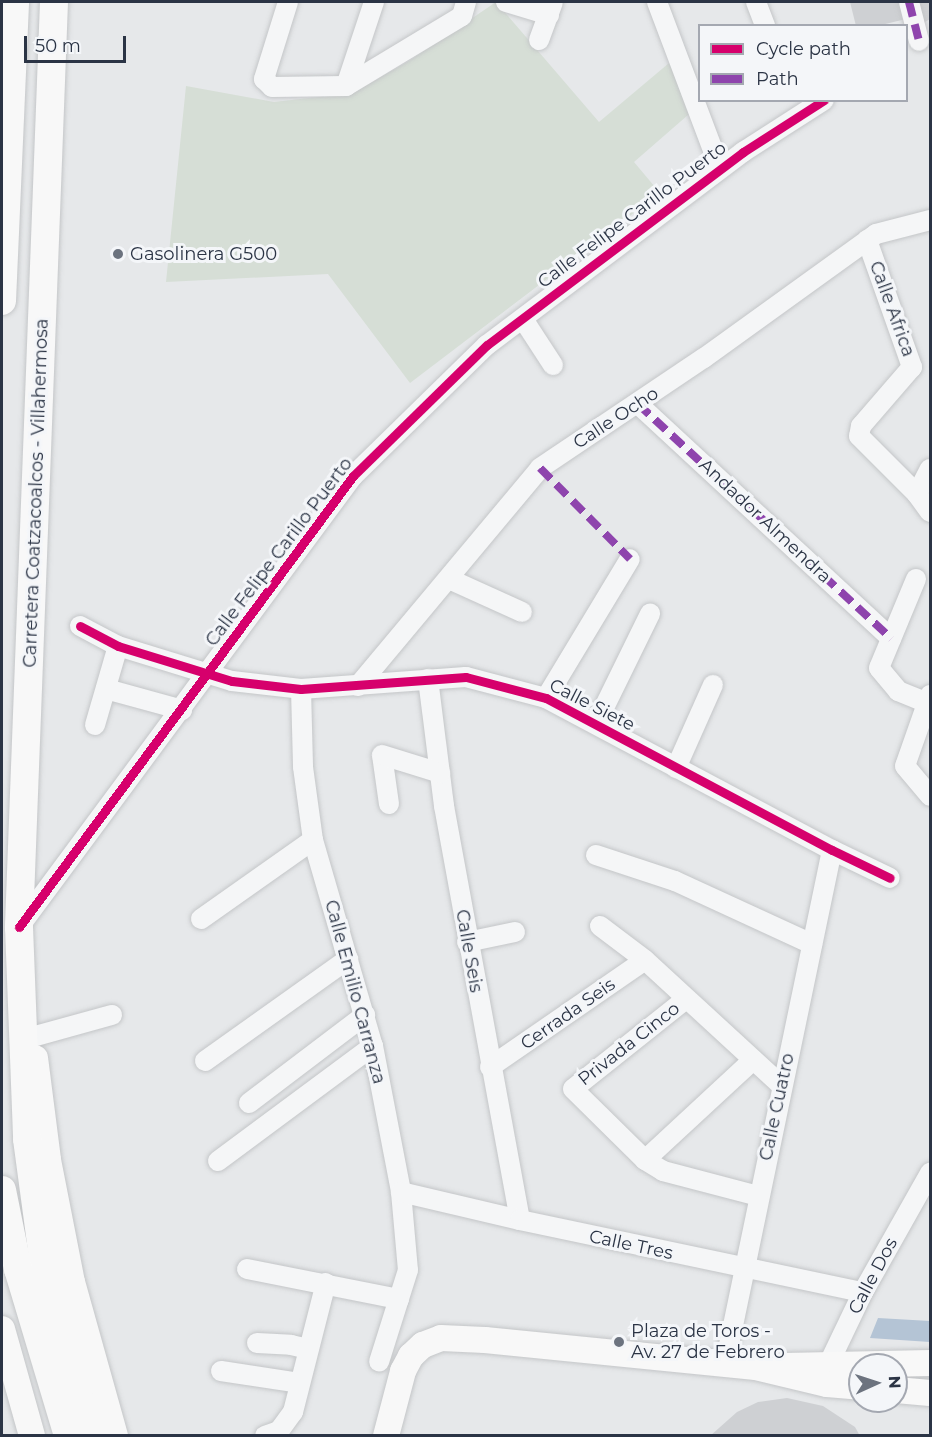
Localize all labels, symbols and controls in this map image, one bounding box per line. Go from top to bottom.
scale bar [27,24,129,62]
legend [698,24,908,102]
text: 50 m [35,35,81,57]
text: Cycle path [756,38,851,60]
text: Path [756,68,799,90]
street label: Calle Felipe Carillo Puerto [533,137,731,293]
place label: Gasolinera G500 [130,243,277,265]
marker: Gasolinera G500 [111,247,125,261]
street label: Calle Africa [865,258,919,360]
street label: Carretera Coatzacoalcos - Villahermosa [19,318,53,668]
street label: Calle Ocho [569,383,663,453]
street label: Calle Felipe Carillo Puerto [201,453,357,651]
street label: Andador Almendra [695,454,835,588]
street label: Calle Siete [546,674,638,736]
street label: Calle Emilio Carranza [320,898,390,1086]
street label: Calle Seis [451,908,487,994]
street label: Cerrada Seis [517,973,619,1055]
street label: Privada Cinco [574,998,684,1090]
street label: Calle Cuatro [755,1051,799,1163]
street label: Calle Tres [587,1226,675,1264]
street label: Calle Dos [844,1234,902,1318]
place label: Plaza de Toros - Av. 27 de Febrero [631,1321,785,1364]
marker: Plaza de Toros - Av. 27 de Febrero [612,1335,626,1349]
north arrow [848,1353,908,1413]
text: N [885,1375,904,1389]

